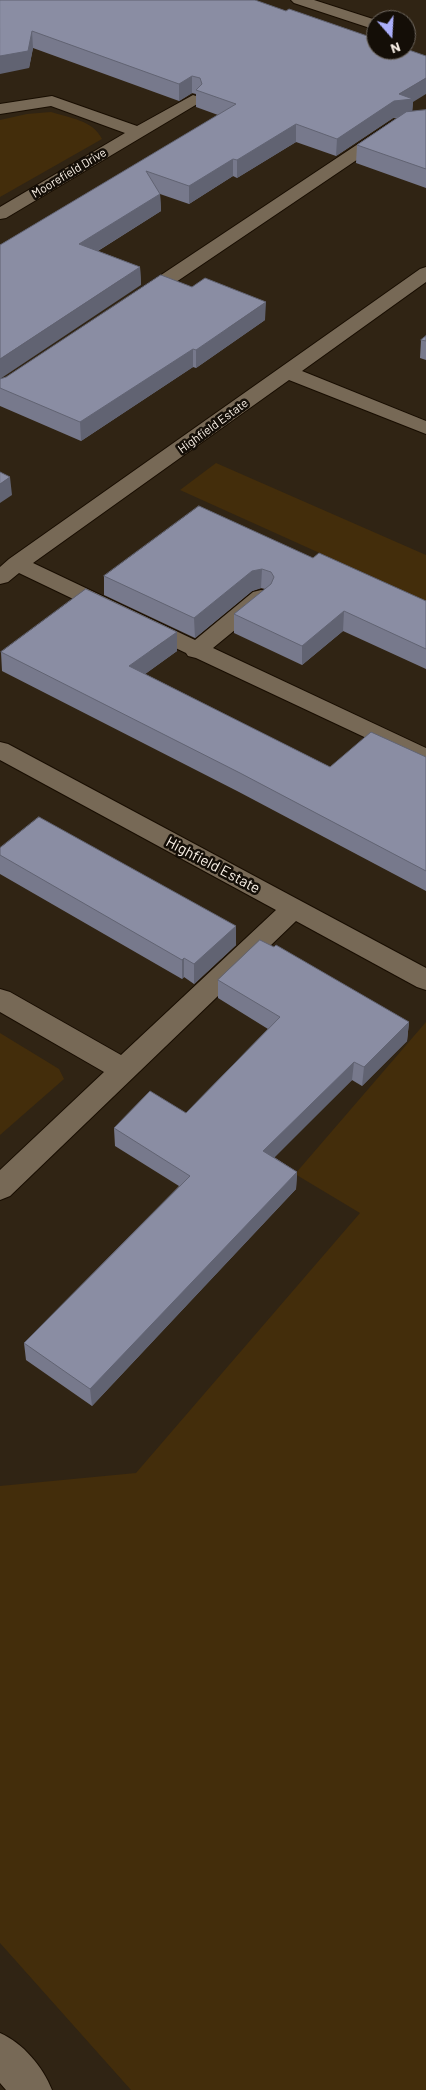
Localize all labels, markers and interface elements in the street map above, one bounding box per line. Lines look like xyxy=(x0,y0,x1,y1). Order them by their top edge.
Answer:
north arrow xyxy=(366,10,416,60)
text: N xyxy=(389,39,403,58)
street label: Moorefield Drive xyxy=(29,145,109,201)
street label: Highfield Estate xyxy=(175,396,251,456)
street label: Highfield Estate xyxy=(163,833,263,897)

